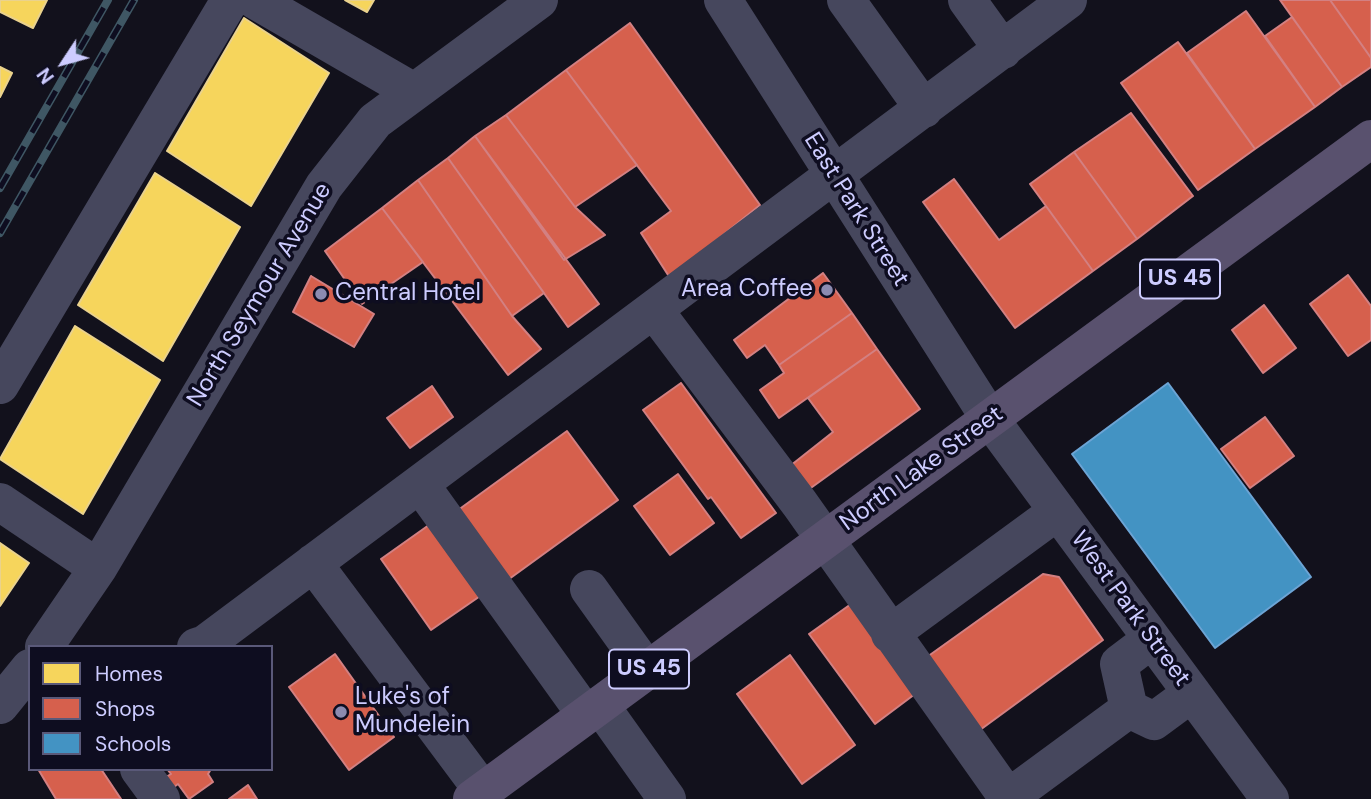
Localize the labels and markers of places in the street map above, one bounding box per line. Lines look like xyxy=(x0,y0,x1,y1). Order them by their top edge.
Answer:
place label: Area Coffee xyxy=(681,276,813,304)
place label: Central Hotel xyxy=(335,280,481,308)
marker: Area Coffee xyxy=(819,282,835,298)
marker: Central Hotel xyxy=(313,286,329,302)
place label: Luke's of Mundelein xyxy=(355,684,470,740)
marker: Luke's of Mundelein xyxy=(333,704,349,720)

